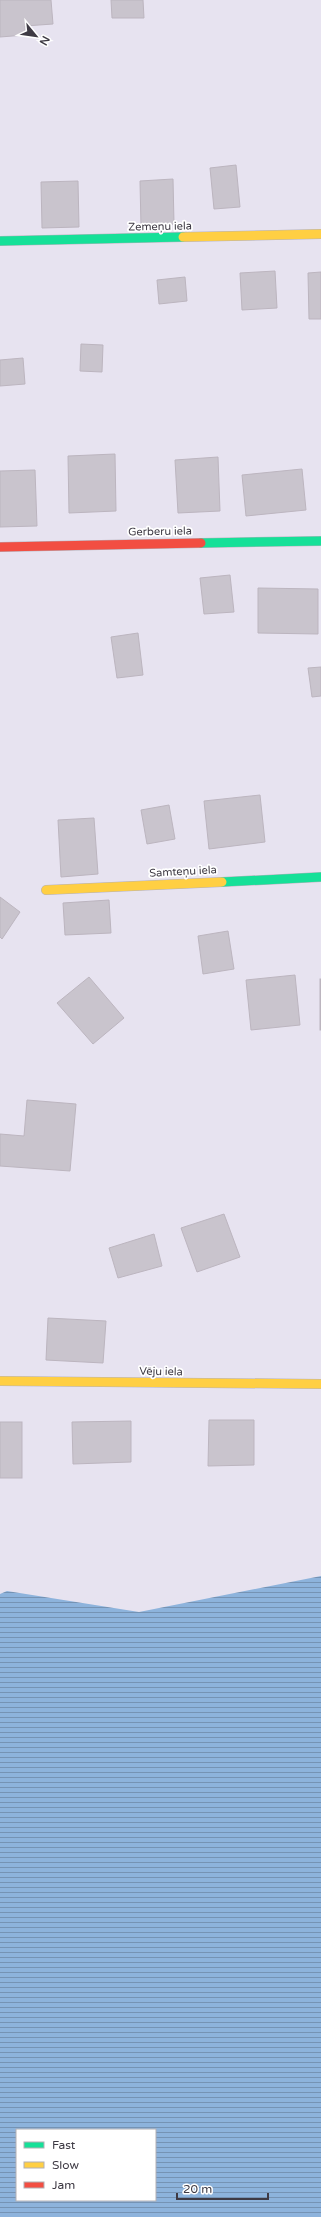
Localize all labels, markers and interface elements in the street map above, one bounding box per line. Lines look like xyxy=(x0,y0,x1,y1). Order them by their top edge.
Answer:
north arrow xyxy=(16,16,56,56)
text: N xyxy=(36,34,52,48)
street label: Zemeņu iela xyxy=(128,219,192,234)
street label: Gerberu iela xyxy=(128,524,192,539)
street label: Samteņu iela xyxy=(149,863,217,880)
street label: Vēju iela xyxy=(139,1365,183,1378)
legend xyxy=(16,2129,156,2201)
text: Fast xyxy=(52,2138,76,2152)
text: Slow xyxy=(52,2158,79,2172)
scale bar xyxy=(177,2175,268,2201)
text: Jam xyxy=(52,2178,75,2192)
text: 20 m xyxy=(183,2182,212,2196)

